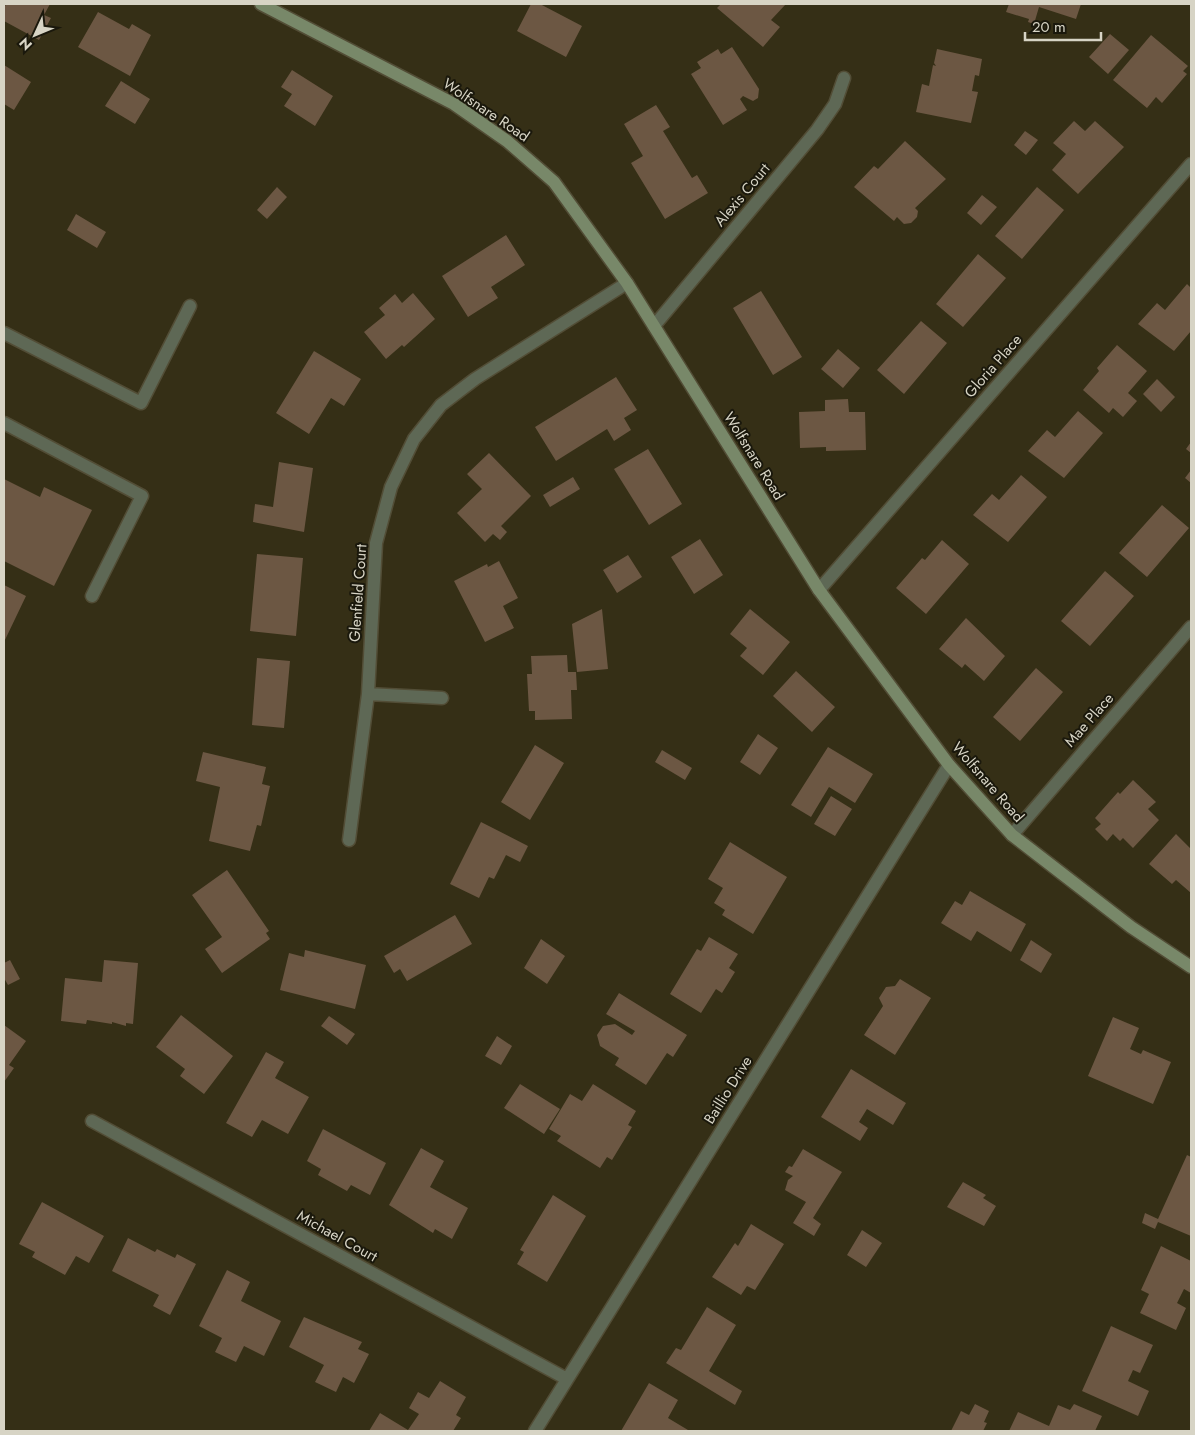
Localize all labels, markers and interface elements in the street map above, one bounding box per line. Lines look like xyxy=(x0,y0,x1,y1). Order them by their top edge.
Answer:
north arrow xyxy=(10,10,60,60)
scale bar xyxy=(1025,10,1101,42)
text: 20 m xyxy=(1032,16,1066,38)
text: N xyxy=(15,33,37,55)
street label: Wolfsnare Road xyxy=(438,73,534,147)
street label: Alexis Court xyxy=(709,158,775,231)
street label: Gloria Place xyxy=(959,329,1027,403)
street label: Wolfsnare Road xyxy=(718,408,790,504)
street label: Glenfield Court xyxy=(344,543,372,643)
street label: Mae Place xyxy=(1059,688,1119,752)
street label: Wolfsnare Road xyxy=(947,737,1029,827)
street label: Baillio Drive xyxy=(698,1052,758,1128)
street label: Michael Court xyxy=(293,1205,382,1267)

